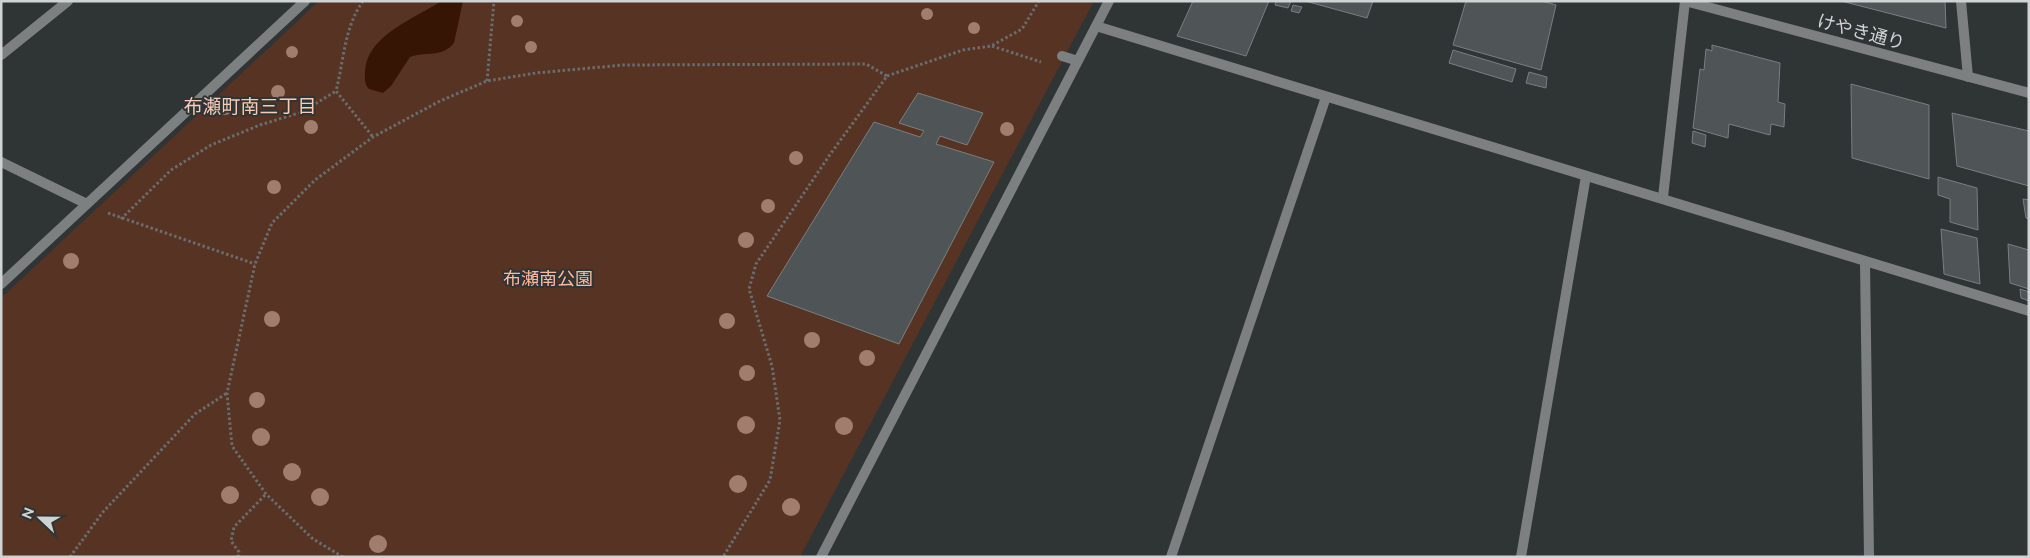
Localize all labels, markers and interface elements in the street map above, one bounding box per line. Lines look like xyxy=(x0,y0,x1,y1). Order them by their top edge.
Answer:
street label: けやき通り xyxy=(1815,10,1907,53)
district label: 布瀬町南三丁目 xyxy=(183,95,317,117)
park label: 布瀬南公園 xyxy=(503,268,593,289)
north arrow xyxy=(15,493,65,543)
text: N xyxy=(19,505,37,521)

